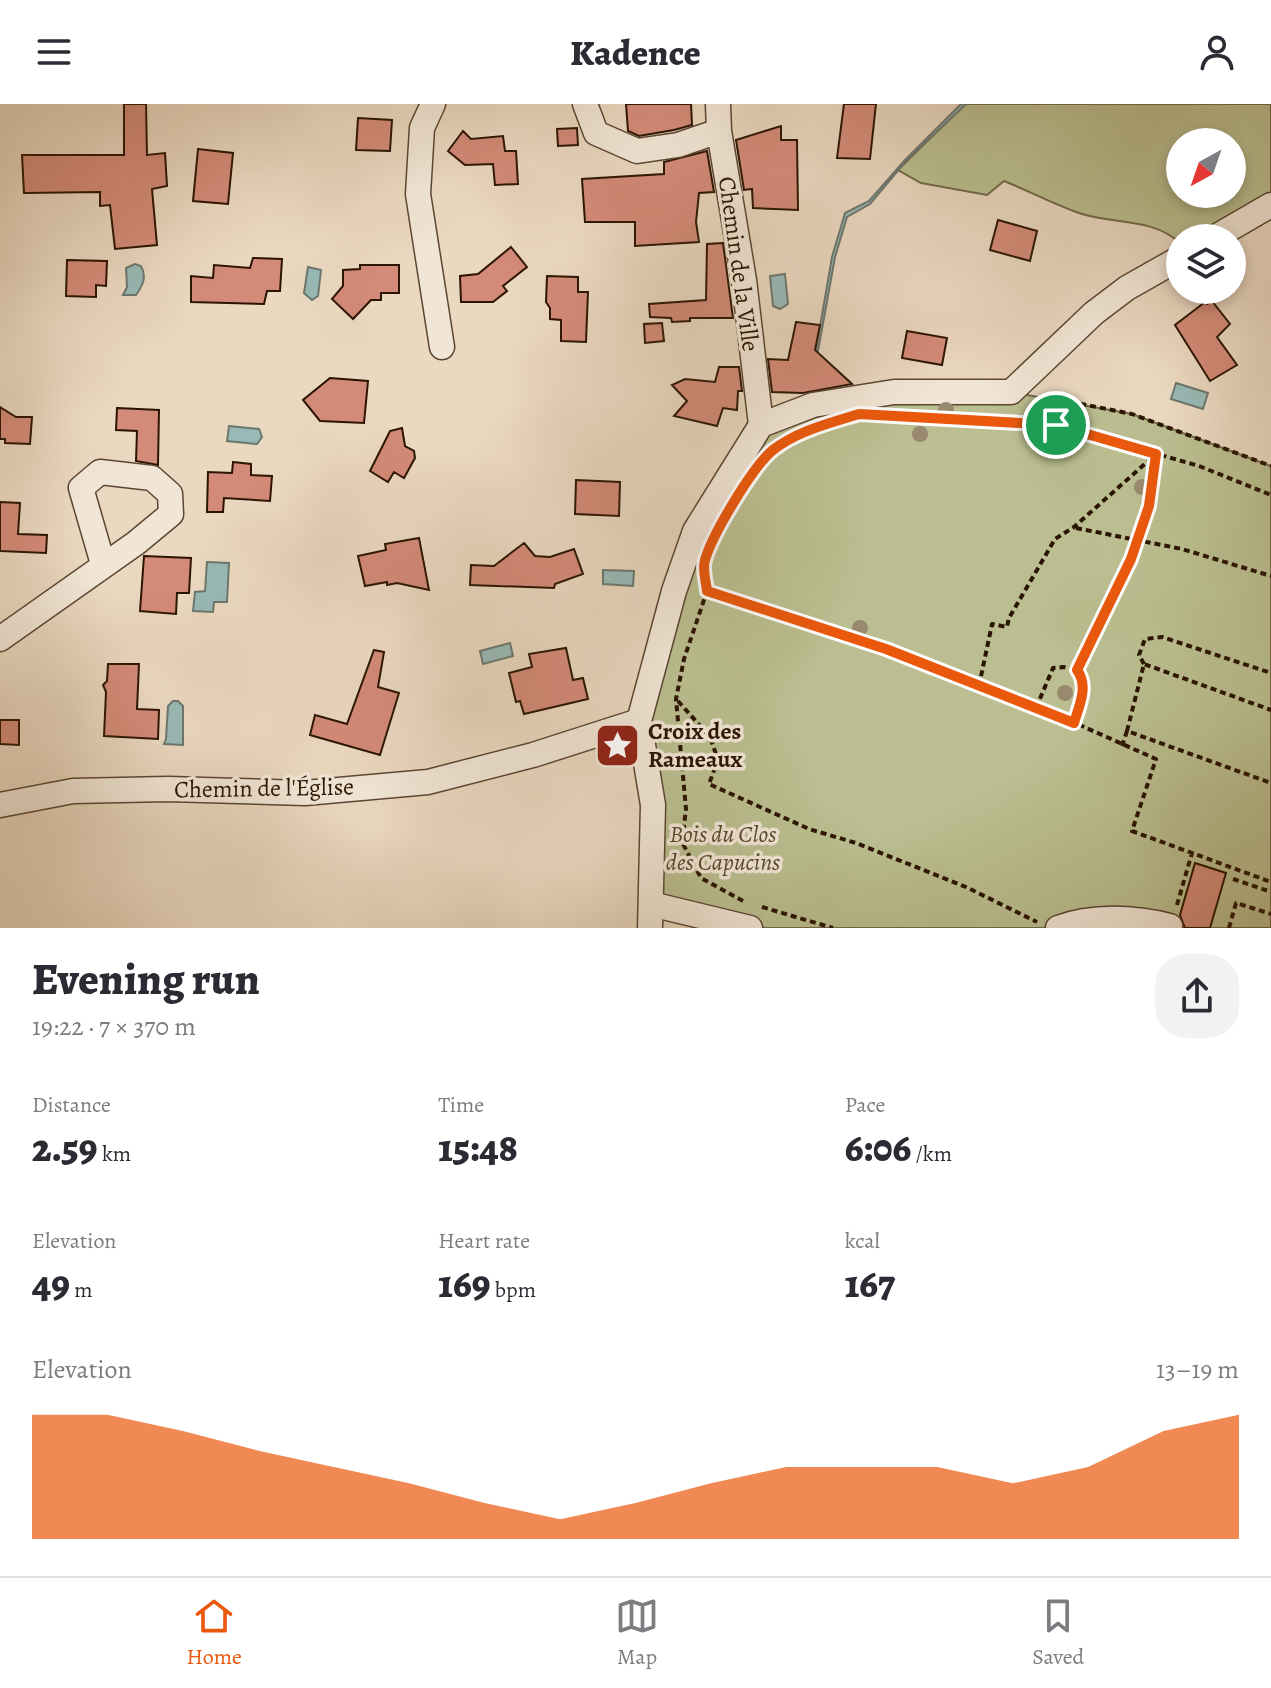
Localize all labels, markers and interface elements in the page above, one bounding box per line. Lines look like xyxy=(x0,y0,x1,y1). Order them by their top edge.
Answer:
text: Kadence xyxy=(570,28,701,77)
icon: menu xyxy=(32,30,76,74)
icon: person xyxy=(1195,30,1239,74)
north arrow xyxy=(1166,128,1246,208)
map controls xyxy=(1166,128,1246,304)
street label: Chemin de la Ville xyxy=(711,174,767,354)
button: layers xyxy=(1166,224,1246,304)
pin xyxy=(1022,391,1090,459)
icon: arrive xyxy=(1034,403,1078,447)
place label: Croix des Rameaux xyxy=(648,715,743,775)
place icon: Croix des Rameaux xyxy=(593,721,641,769)
street label: Chemin de l'Église xyxy=(174,770,354,806)
park label: Bois du Clos des Capucins xyxy=(666,818,780,878)
text: Evening run xyxy=(32,949,260,1009)
button: share xyxy=(1155,954,1239,1038)
text: 19:22 · 7 × 370 m xyxy=(32,1009,196,1044)
text: Distance xyxy=(32,1090,111,1120)
text: Time xyxy=(438,1090,484,1120)
text: Pace xyxy=(845,1090,885,1120)
text: 2.59 xyxy=(32,1120,98,1175)
text: 15:48 xyxy=(438,1120,518,1175)
text: 6:06 xyxy=(845,1120,911,1175)
text: km xyxy=(98,1139,131,1169)
text: /km xyxy=(911,1139,952,1169)
text: Elevation xyxy=(32,1226,116,1256)
text: Heart rate xyxy=(438,1226,530,1256)
text: kcal xyxy=(845,1226,880,1256)
text: 49 xyxy=(32,1256,70,1311)
text: 169 xyxy=(438,1256,491,1311)
text: 167 xyxy=(845,1256,895,1311)
text: m xyxy=(70,1275,93,1305)
text: bpm xyxy=(491,1275,536,1305)
text: Elevation xyxy=(32,1352,132,1387)
text: 13–19 m xyxy=(1156,1352,1239,1387)
tab: Home xyxy=(187,1594,242,1672)
tab: Map xyxy=(615,1594,659,1672)
tab: Saved xyxy=(1032,1594,1084,1672)

